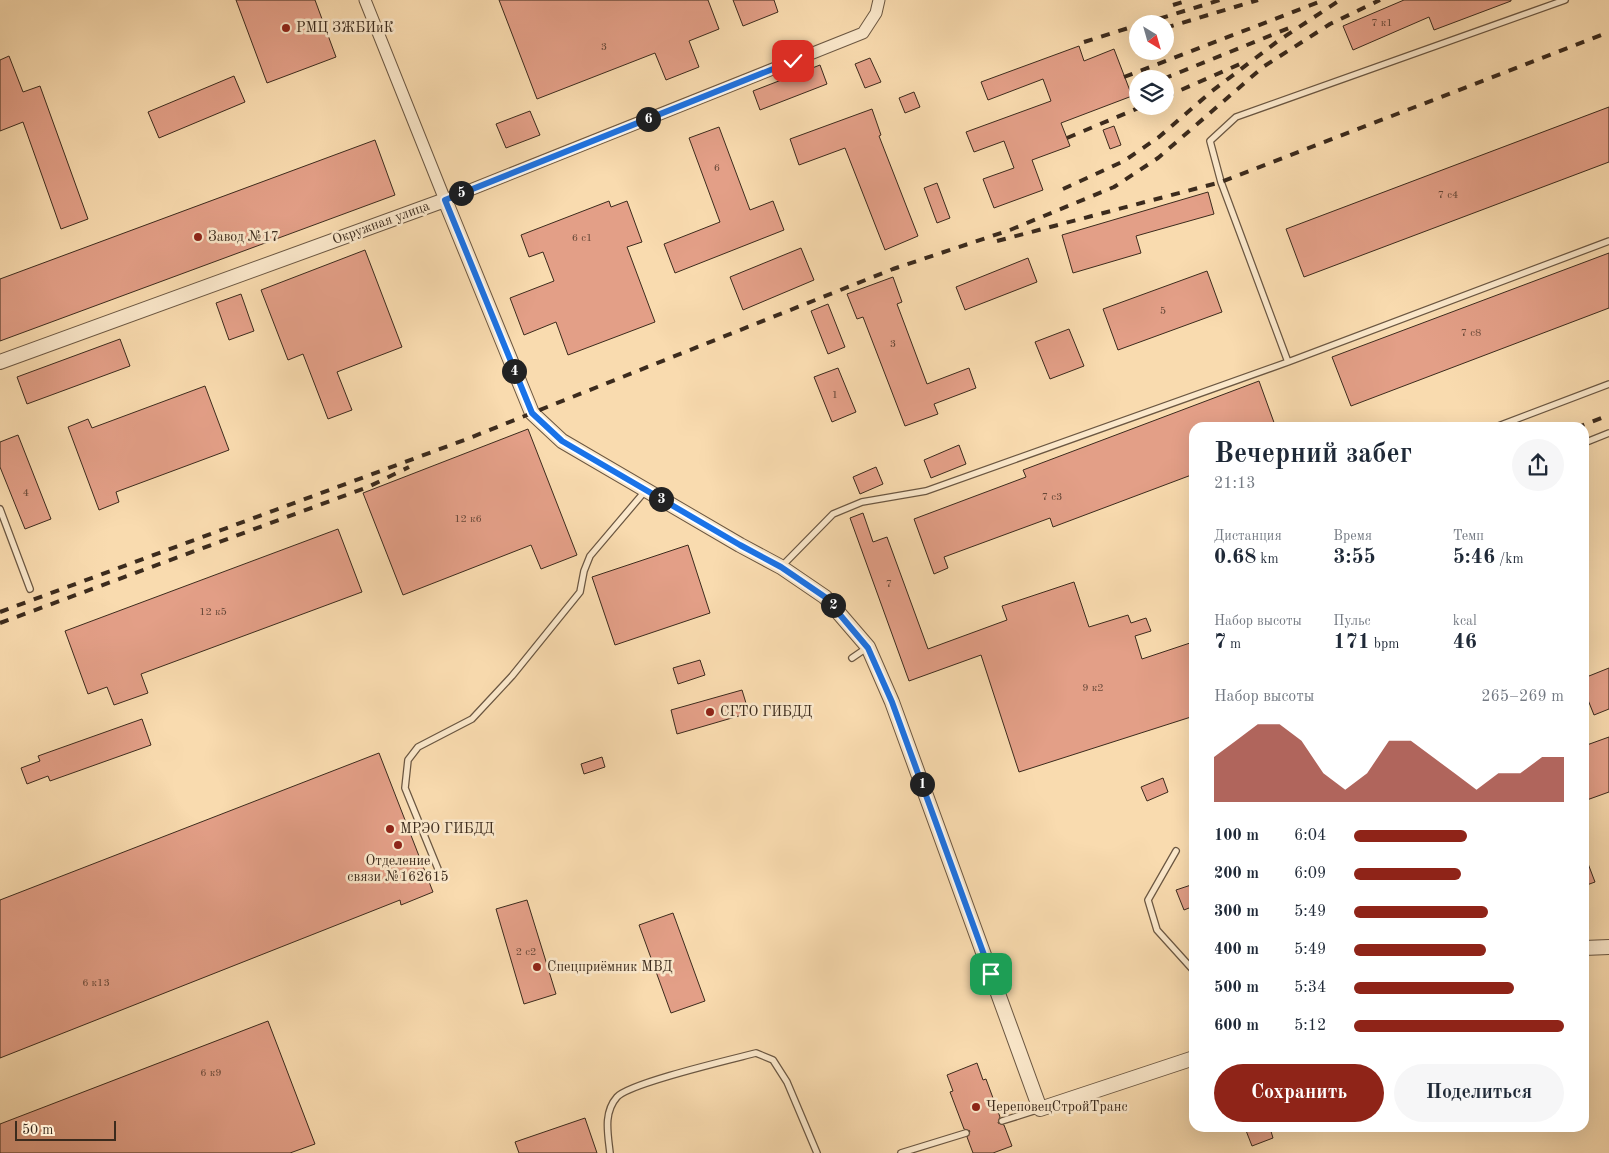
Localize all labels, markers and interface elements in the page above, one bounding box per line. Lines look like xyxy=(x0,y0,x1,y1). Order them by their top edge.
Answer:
north arrow xyxy=(1129,15,1174,60)
map controls xyxy=(1129,15,1174,115)
house number: 7 к1 xyxy=(1371,18,1393,29)
place label: РМЦ ЗЖБИиК xyxy=(296,21,394,35)
marker: РМЦ ЗЖБИиК xyxy=(280,22,292,34)
pin xyxy=(772,40,814,82)
house number: 3 xyxy=(601,42,607,53)
icon: check xyxy=(779,47,807,75)
button: layers xyxy=(1129,70,1174,115)
pin: 6 xyxy=(636,106,660,132)
text: 6 xyxy=(644,112,653,126)
house number: 6 xyxy=(714,163,720,174)
pin: 5 xyxy=(448,180,474,206)
text: 5 xyxy=(457,186,466,200)
house number: 7 с4 xyxy=(1438,190,1458,201)
street label: Окружная улица xyxy=(331,199,432,247)
place label: Завод №17 xyxy=(208,230,279,244)
marker: Завод №17 xyxy=(192,231,204,243)
house number: 6 с1 xyxy=(572,233,592,244)
house number: 5 xyxy=(1160,306,1166,317)
house number: 7 с8 xyxy=(1461,328,1481,339)
house number: 3 xyxy=(890,339,896,350)
pin: 4 xyxy=(502,358,526,384)
text: 4 xyxy=(510,364,519,378)
house number: 1 xyxy=(832,390,838,401)
button: share xyxy=(1512,439,1564,491)
text: Вечерний забег xyxy=(1214,441,1412,469)
text: 21:13 xyxy=(1214,476,1256,492)
pin: 3 xyxy=(648,486,674,512)
house number: 4 xyxy=(23,488,29,499)
text: 3 xyxy=(657,492,666,506)
house number: 7 с3 xyxy=(1042,492,1062,503)
house number: 12 к6 xyxy=(454,514,482,525)
text: Дистанция xyxy=(1214,529,1282,543)
text: Время xyxy=(1333,529,1372,543)
text: Темп xyxy=(1453,529,1484,543)
text: 0.68 xyxy=(1214,547,1256,568)
text: 3:55 xyxy=(1333,547,1376,568)
text: 5:46 xyxy=(1453,547,1495,568)
text: km xyxy=(1256,552,1279,566)
text: /km xyxy=(1495,552,1524,566)
house number: 7 xyxy=(886,579,892,590)
pin: 2 xyxy=(820,592,846,618)
text: 2 xyxy=(829,598,838,612)
house number: 12 к5 xyxy=(199,607,227,618)
text: Набор высоты xyxy=(1214,614,1302,628)
text: Пульс xyxy=(1333,614,1371,628)
text: kcal xyxy=(1453,614,1477,628)
text: 7 xyxy=(1214,632,1226,653)
text: 171 xyxy=(1333,632,1370,653)
text: 46 xyxy=(1453,632,1477,653)
text: m xyxy=(1226,637,1241,651)
text: bpm xyxy=(1370,637,1399,651)
house number: 9 к2 xyxy=(1082,683,1104,694)
text: Набор высоты xyxy=(1214,689,1314,705)
text: 265–269 m xyxy=(1481,689,1564,705)
place label: СГТО ГИБДД xyxy=(720,705,812,719)
marker: СГТО ГИБДД xyxy=(704,706,716,718)
pin: 1 xyxy=(910,772,934,796)
text: 1 xyxy=(918,777,927,791)
place label: МРЭО ГИБДД xyxy=(400,822,494,836)
marker: МРЭО ГИБДД xyxy=(384,823,396,835)
text: 100 m xyxy=(1214,828,1259,844)
text: 6:04 xyxy=(1294,828,1326,844)
marker: Отделение связи №162615 xyxy=(392,839,404,851)
place label: Отделение связи №162615 xyxy=(347,854,449,884)
text: 200 m xyxy=(1214,866,1259,882)
text: 6:09 xyxy=(1294,866,1326,882)
text: 300 m xyxy=(1214,904,1259,920)
text: 5:49 xyxy=(1294,904,1326,920)
text: 400 m xyxy=(1214,942,1259,958)
text: 5:49 xyxy=(1294,942,1326,958)
house number: 2 с2 xyxy=(516,947,536,958)
pin xyxy=(970,953,1012,995)
place label: Спецприёмник МВД xyxy=(547,960,673,974)
icon: arrive xyxy=(977,960,1005,988)
marker: Спецприёмник МВД xyxy=(531,961,543,973)
house number: 6 к13 xyxy=(82,978,110,989)
text: 500 m xyxy=(1214,980,1259,996)
text: 5:34 xyxy=(1294,980,1326,996)
text: 600 m xyxy=(1214,1018,1259,1034)
text: 5:12 xyxy=(1294,1018,1326,1034)
button: Сохранить xyxy=(1214,1064,1384,1122)
button: Поделиться xyxy=(1394,1064,1564,1122)
house number: 6 к9 xyxy=(200,1068,222,1079)
place label: ЧереповецСтройТранс xyxy=(986,1100,1127,1114)
marker: ЧереповецСтройТранс xyxy=(970,1101,982,1113)
scale bar xyxy=(15,1118,116,1141)
text: 50 m xyxy=(22,1123,53,1137)

